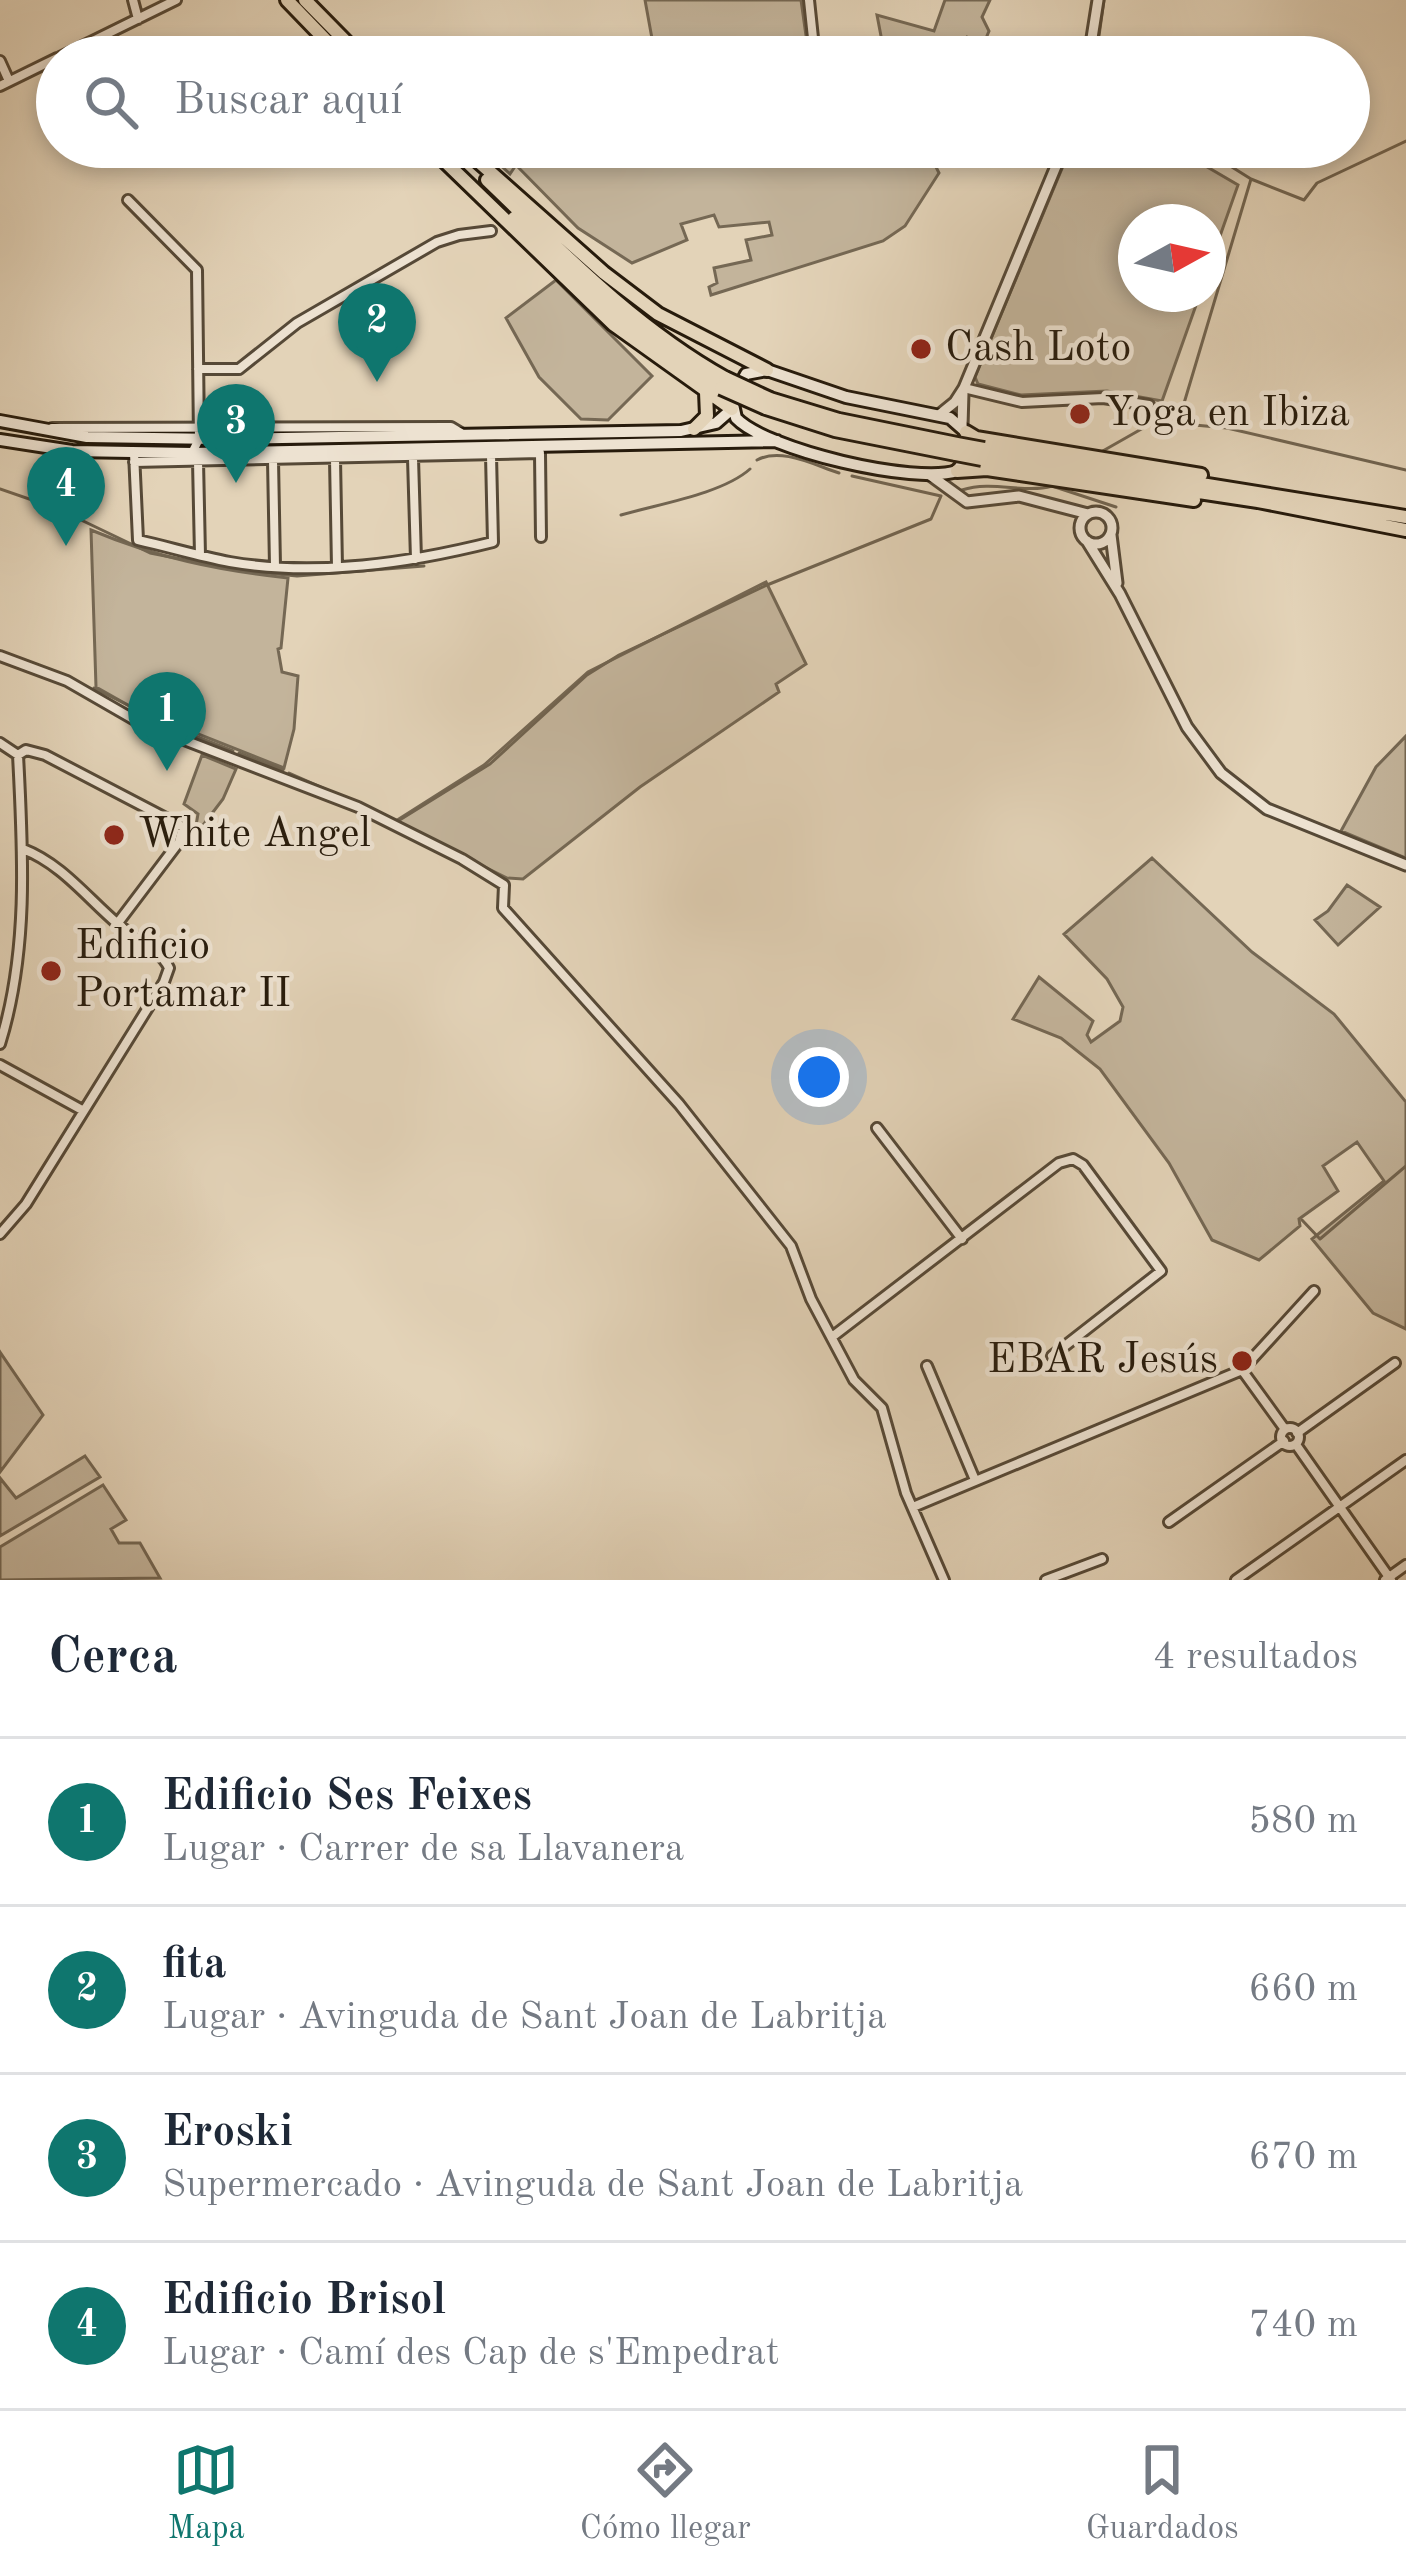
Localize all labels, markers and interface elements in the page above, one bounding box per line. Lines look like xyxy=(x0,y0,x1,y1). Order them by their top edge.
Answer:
search box xyxy=(36,36,1370,168)
icon: search xyxy=(78,69,144,135)
text: Buscar aquí xyxy=(174,79,403,124)
north arrow xyxy=(1118,204,1226,312)
pin: 2 xyxy=(338,283,416,382)
place label: Cash Loto xyxy=(945,328,1131,370)
marker: Cash Loto xyxy=(908,336,934,362)
pin: 3 xyxy=(197,384,275,483)
place label: Yoga en Ibiza xyxy=(1104,393,1350,435)
marker: Yoga en Ibiza xyxy=(1067,401,1093,427)
pin: 4 xyxy=(27,447,105,546)
pin: 1 xyxy=(128,672,206,771)
place label: White Angel xyxy=(138,814,371,856)
marker: White Angel xyxy=(101,822,127,848)
place label: Edificio Portamar II xyxy=(75,926,291,1016)
marker: Edificio Portamar II xyxy=(38,958,64,984)
your location xyxy=(789,1047,849,1107)
place label: EBAR Jesús xyxy=(987,1340,1218,1382)
marker: EBAR Jesús xyxy=(1229,1348,1255,1374)
text: Cerca xyxy=(48,1633,178,1684)
text: 4 resultados xyxy=(1153,1638,1358,1677)
text: Edificio Ses Feixes xyxy=(162,1775,532,1820)
text: 1 xyxy=(76,1802,98,1841)
text: 580 m xyxy=(1248,1802,1358,1841)
text: Lugar · Carrer de sa Llavanera xyxy=(162,1830,684,1869)
text: fita xyxy=(162,1943,227,1988)
text: 2 xyxy=(76,1970,98,2009)
text: 660 m xyxy=(1248,1970,1358,2009)
text: Lugar · Avinguda de Sant Joan de Labritja xyxy=(162,1998,886,2037)
text: Eroski xyxy=(162,2111,293,2156)
text: 3 xyxy=(76,2138,98,2177)
text: 670 m xyxy=(1248,2138,1358,2177)
text: Supermercado · Avinguda de Sant Joan de Labritja xyxy=(162,2166,1023,2205)
text: Edificio Brisol xyxy=(162,2279,446,2324)
text: 4 xyxy=(76,2306,98,2345)
text: 740 m xyxy=(1248,2306,1358,2345)
text: Lugar · Camí des Cap de s'Empedrat xyxy=(162,2334,779,2373)
tab: Mapa xyxy=(168,2437,245,2550)
tab: Cómo llegar xyxy=(580,2437,751,2550)
tab: Guardados xyxy=(1086,2437,1238,2550)

